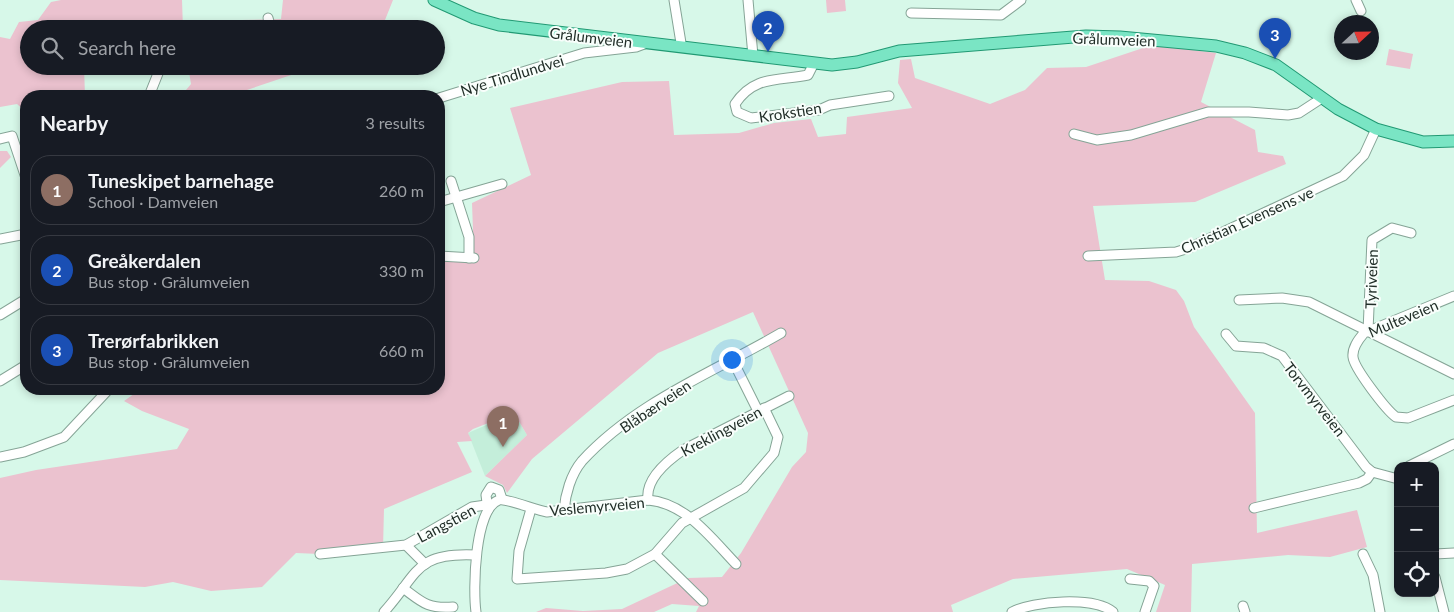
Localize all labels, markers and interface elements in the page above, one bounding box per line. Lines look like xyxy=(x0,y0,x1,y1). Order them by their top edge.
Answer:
pin: 2 xyxy=(752,11,784,52)
north arrow xyxy=(1334,15,1379,60)
pin: 3 xyxy=(1259,18,1291,59)
search box xyxy=(20,20,445,75)
street label: Grålumveien xyxy=(549,23,633,51)
street label: Grålumveien xyxy=(1072,29,1156,49)
icon: search xyxy=(38,34,66,62)
text: Search here xyxy=(78,36,176,59)
street label: Nye Tindlundvei xyxy=(458,51,566,99)
street label: Krokstien xyxy=(757,98,823,126)
text: Nearby xyxy=(40,110,108,135)
text: 3 results xyxy=(365,113,425,132)
text: Tuneskipet barnehage xyxy=(88,169,274,192)
text: 1 xyxy=(52,181,62,200)
text: 260 m xyxy=(379,181,424,200)
street label: Christian Evensens ve xyxy=(1178,183,1316,257)
text: School · Damveien xyxy=(88,192,218,211)
text: Greåkerdalen xyxy=(88,249,201,272)
street label: Tyriveien xyxy=(1361,249,1381,309)
text: 2 xyxy=(52,261,62,280)
text: 330 m xyxy=(379,261,424,280)
text: Bus stop · Grålumveien xyxy=(88,272,250,291)
street label: Multeveien xyxy=(1365,295,1441,341)
text: Trerørfabrikken xyxy=(88,329,219,352)
text: 3 xyxy=(52,341,62,360)
text: 660 m xyxy=(379,341,424,360)
your location xyxy=(719,347,745,373)
text: Bus stop · Grålumveien xyxy=(88,352,250,371)
street label: Torvmyrveien xyxy=(1280,358,1350,440)
street label: Blåbærveien xyxy=(616,376,694,436)
street label: Kreklingveien xyxy=(677,402,765,460)
pin: 1 xyxy=(487,406,519,447)
map controls xyxy=(1394,462,1439,597)
button: + xyxy=(1394,462,1439,507)
street label: Veslemyrveien xyxy=(549,493,645,519)
street label: Langstien xyxy=(414,500,478,546)
button: − xyxy=(1394,507,1439,552)
button: locate xyxy=(1394,552,1439,597)

